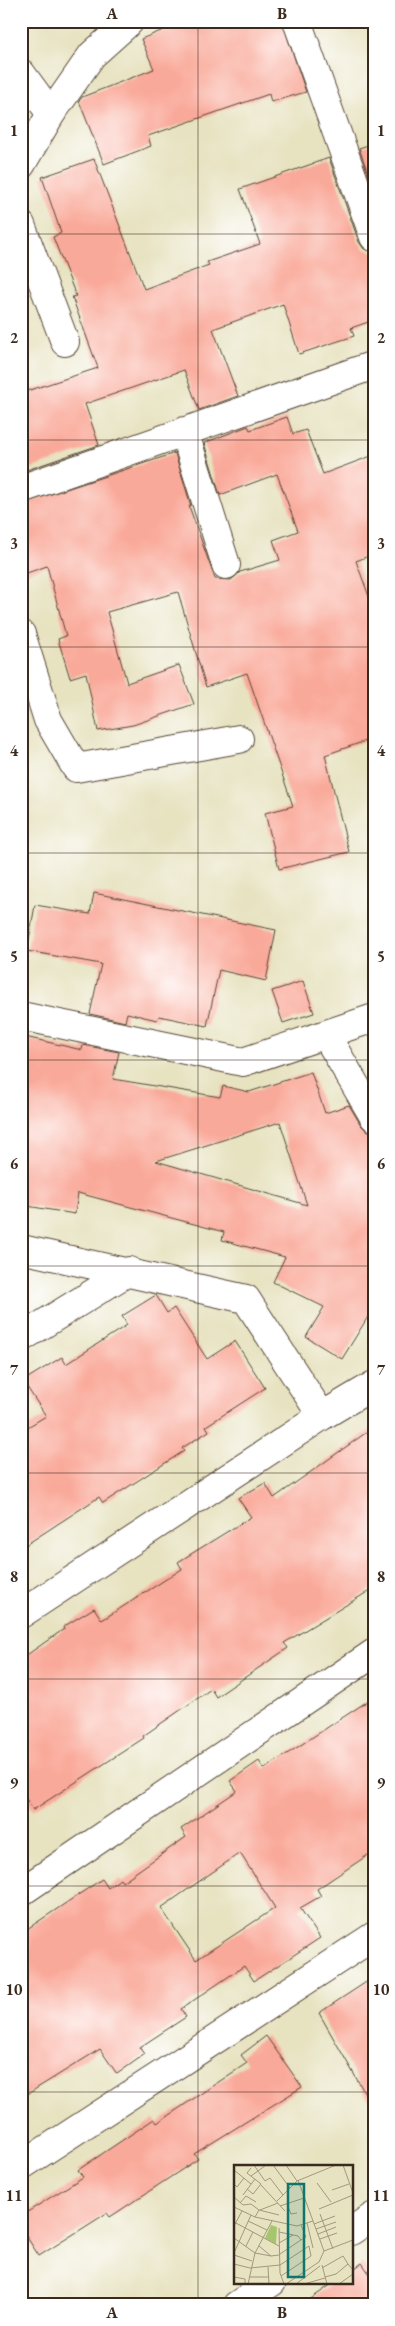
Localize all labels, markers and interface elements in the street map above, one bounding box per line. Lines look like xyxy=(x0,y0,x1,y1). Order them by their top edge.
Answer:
text: A xyxy=(105,3,118,24)
text: B xyxy=(277,3,287,24)
text: 1 xyxy=(10,120,18,141)
text: 1 xyxy=(377,120,385,141)
text: 2 xyxy=(10,327,19,348)
text: 2 xyxy=(377,327,386,348)
text: 3 xyxy=(10,533,18,554)
text: 3 xyxy=(377,533,385,554)
text: 4 xyxy=(10,740,19,761)
text: 4 xyxy=(377,740,386,761)
text: 5 xyxy=(10,946,18,967)
text: 5 xyxy=(377,946,385,967)
text: 6 xyxy=(10,1153,19,1174)
text: 6 xyxy=(377,1153,386,1174)
text: 7 xyxy=(10,1359,19,1380)
text: 7 xyxy=(377,1359,386,1380)
text: 8 xyxy=(10,1566,18,1587)
text: 8 xyxy=(377,1566,385,1587)
text: 9 xyxy=(10,1772,19,1793)
text: 9 xyxy=(377,1772,386,1793)
text: 10 xyxy=(6,1979,23,2000)
text: 10 xyxy=(373,1979,390,2000)
inset map xyxy=(234,2165,352,2284)
text: 11 xyxy=(6,2185,22,2206)
text: 11 xyxy=(373,2185,389,2206)
text: A xyxy=(105,2302,118,2323)
text: B xyxy=(277,2302,287,2323)

